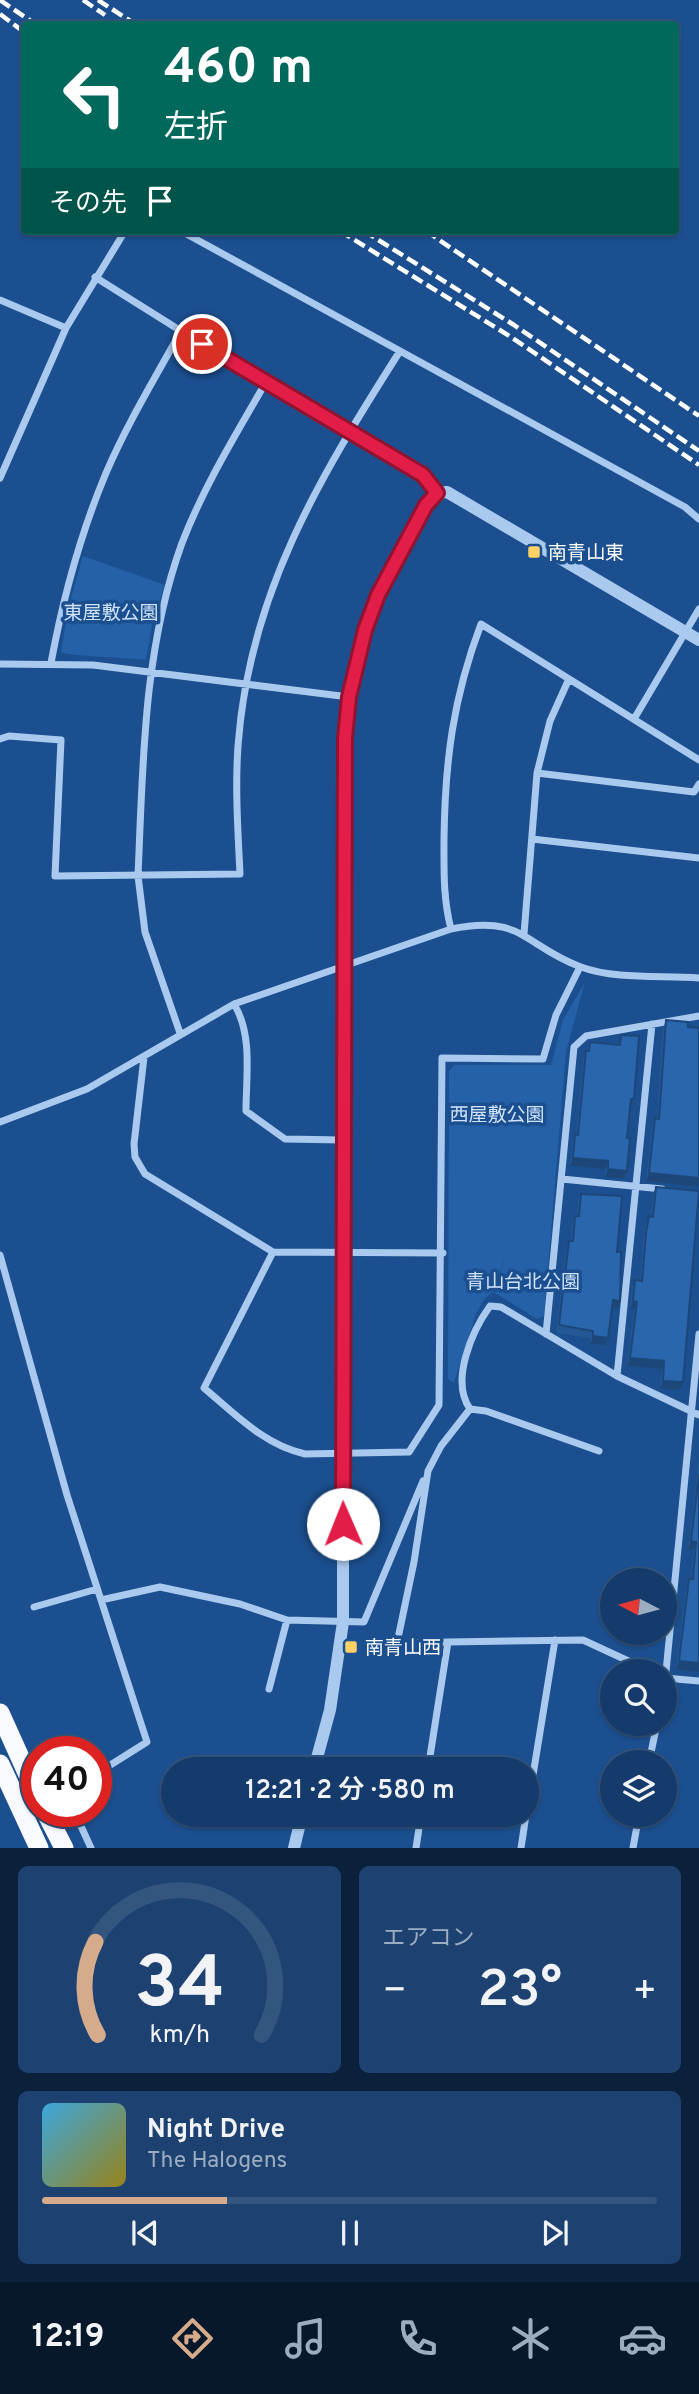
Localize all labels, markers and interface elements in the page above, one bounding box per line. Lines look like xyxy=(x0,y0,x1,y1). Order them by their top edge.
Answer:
text: 460 m xyxy=(164,39,313,101)
icon: left xyxy=(49,49,140,140)
text: 左折 xyxy=(164,109,228,149)
icon: arrive xyxy=(141,182,179,220)
text: その先 xyxy=(49,188,127,221)
pin xyxy=(172,314,232,374)
icon: arrive xyxy=(183,325,221,363)
place label: 南青山東 xyxy=(548,542,624,566)
marker: 南青山東 xyxy=(526,544,542,560)
park label: 東屋敷公園 xyxy=(63,602,159,626)
park label: 西屋敷公園 xyxy=(449,1104,545,1128)
park label: 青山台北公園 xyxy=(466,1271,580,1295)
position arrow xyxy=(306,1487,380,1561)
north arrow xyxy=(600,1568,677,1645)
map controls xyxy=(600,1568,677,1827)
place label: 南青山西 xyxy=(365,1637,441,1661)
marker: 南青山西 xyxy=(343,1639,359,1655)
button: search xyxy=(600,1659,677,1736)
speed limit sign: 40 xyxy=(21,1736,112,1827)
button: layers xyxy=(600,1750,677,1827)
text: 12:21 · 2 分 · 580 m xyxy=(245,1775,455,1808)
text: エアコン xyxy=(383,1925,475,1954)
text: 34 xyxy=(134,1942,224,2034)
text: 23° xyxy=(477,1959,562,2025)
text: − xyxy=(383,1968,407,2017)
text: + xyxy=(632,1968,657,2017)
text: km/h xyxy=(149,2020,210,2052)
text: Night Drive xyxy=(147,2114,285,2147)
text: The Halogens xyxy=(147,2147,287,2176)
icon: previous xyxy=(126,2214,164,2252)
icon: pause xyxy=(331,2214,369,2252)
icon: next xyxy=(536,2214,574,2252)
icon: directions xyxy=(168,2314,217,2363)
icon: music xyxy=(281,2314,330,2363)
icon: phone xyxy=(393,2314,442,2363)
icon: climate xyxy=(506,2314,555,2363)
icon: car xyxy=(618,2314,667,2363)
text: 12:19 xyxy=(32,2318,104,2358)

